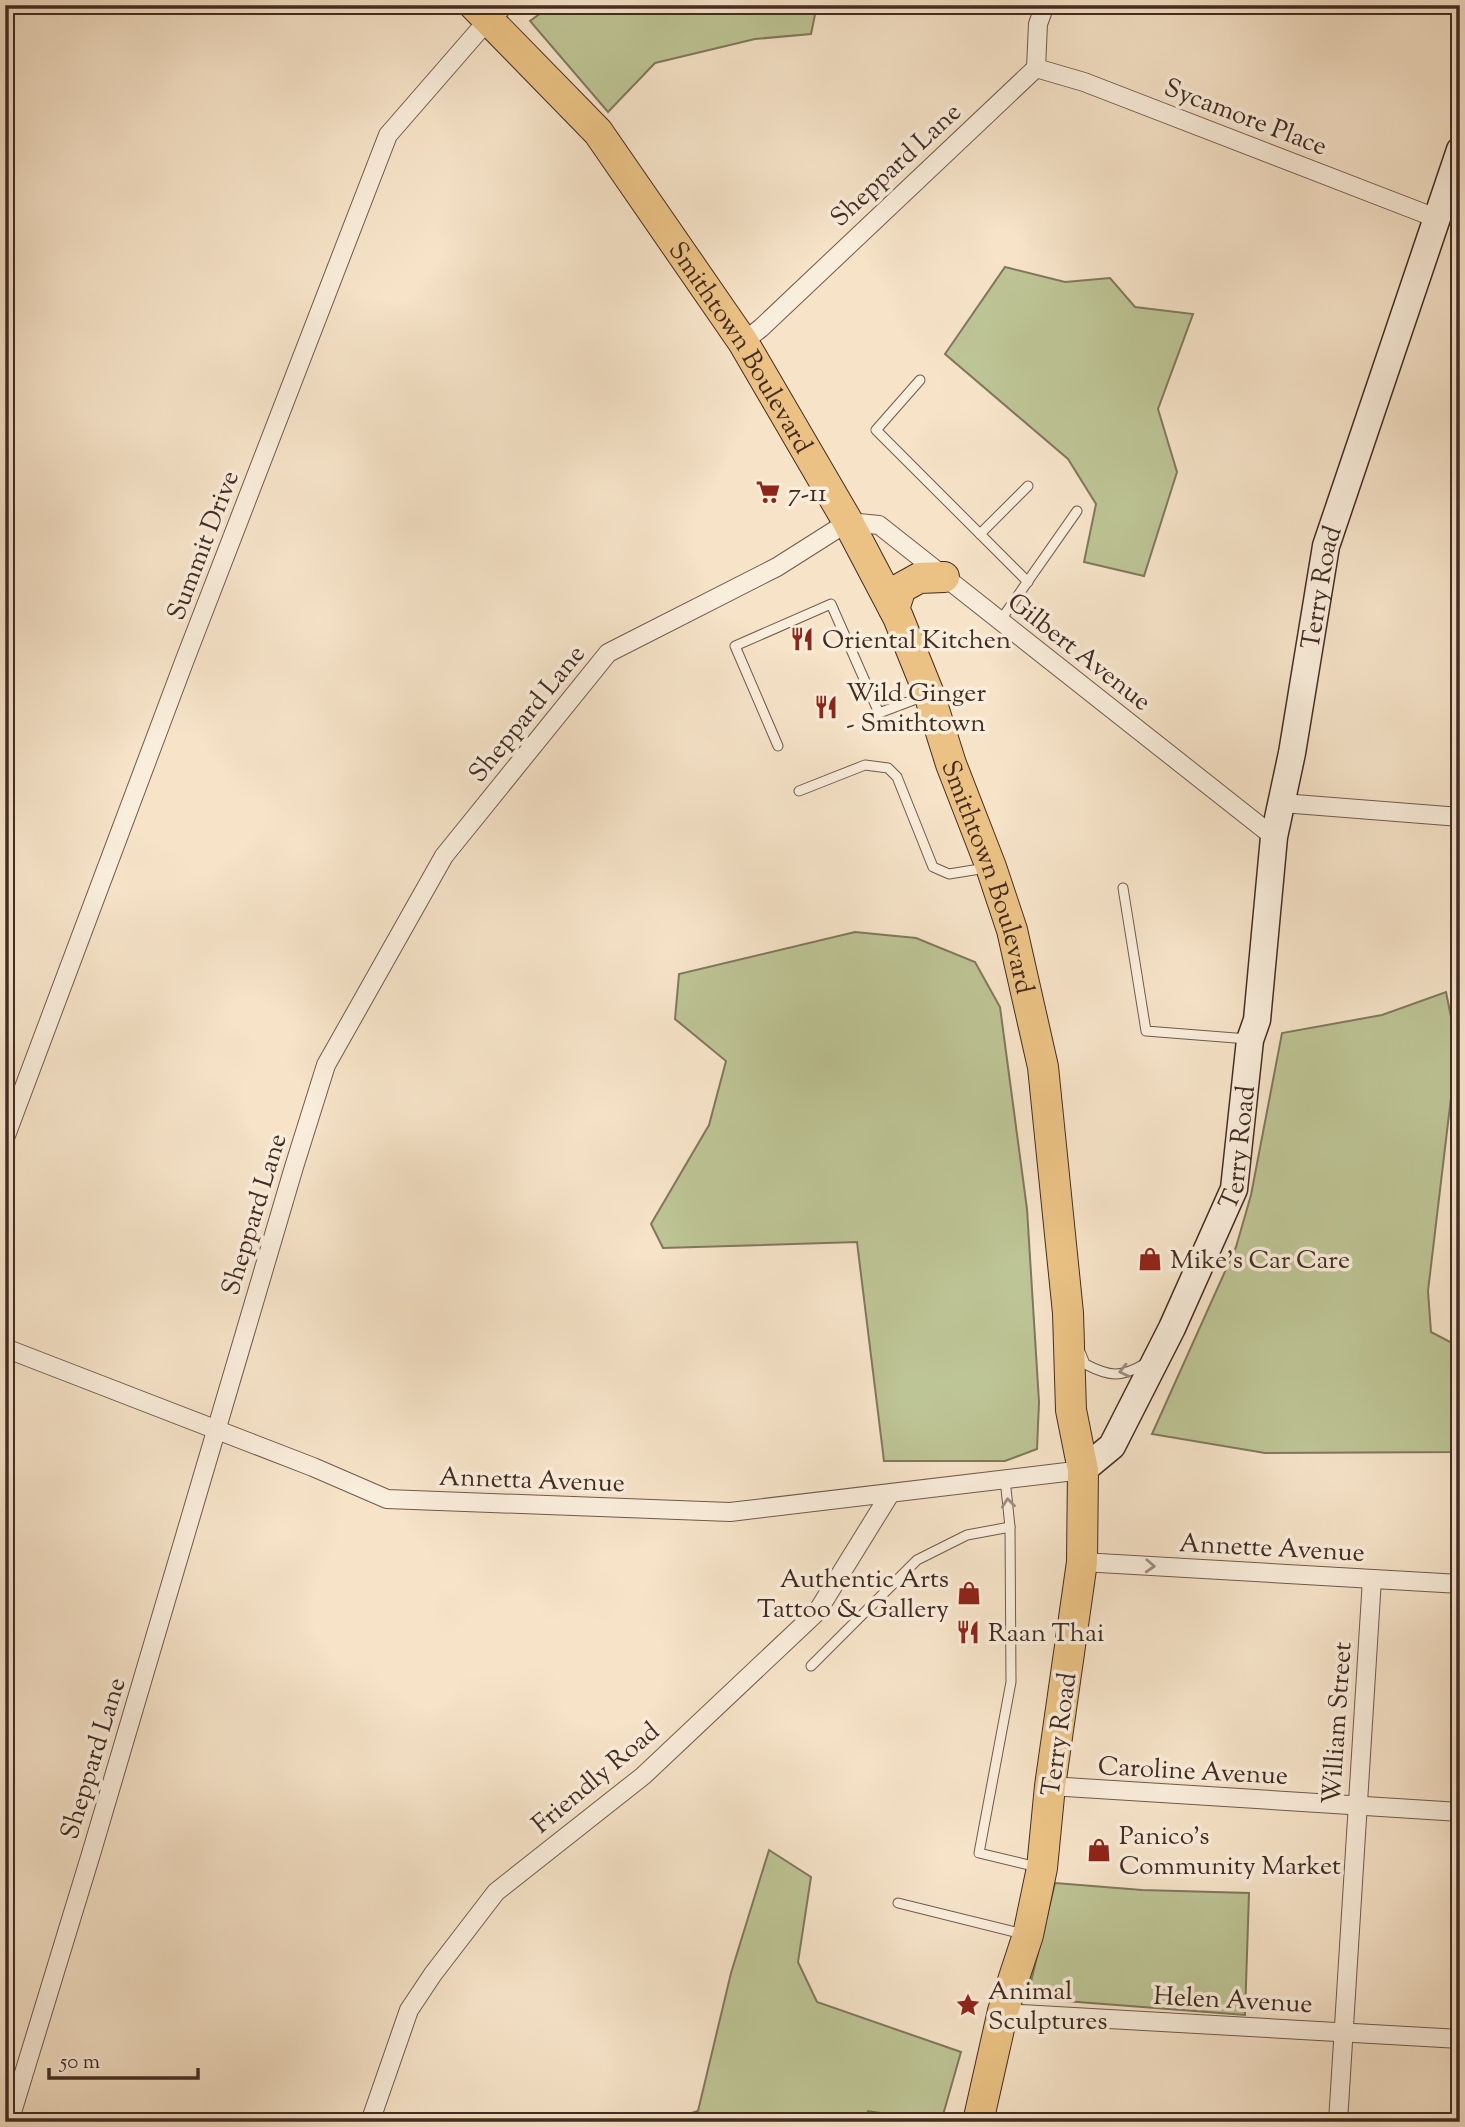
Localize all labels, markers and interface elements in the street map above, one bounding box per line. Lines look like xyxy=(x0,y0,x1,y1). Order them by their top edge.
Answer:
street label: Sycamore Place xyxy=(1158,70,1332,166)
street label: Sheppard Lane xyxy=(823,95,971,236)
street label: Smithtown Boulevard xyxy=(658,235,820,462)
street label: Summit Drive xyxy=(159,466,250,626)
place label: 7-11 xyxy=(788,476,827,513)
supermarket icon: 7-11 xyxy=(754,478,782,506)
street label: Terry Road xyxy=(1293,521,1353,652)
street label: Gilbert Avenue xyxy=(999,585,1158,721)
place label: Oriental Kitchen xyxy=(822,623,1011,660)
restaurant icon: Oriental Kitchen xyxy=(788,625,816,653)
street label: Sheppard Lane xyxy=(461,638,595,791)
place label: Wild Ginger - Smithtown xyxy=(846,676,986,743)
restaurant icon: Wild Ginger - Smithtown xyxy=(812,693,840,721)
street label: Smithtown Boulevard xyxy=(930,755,1042,998)
street label: Terry Road xyxy=(1211,1083,1266,1216)
street label: Sheppard Lane xyxy=(213,1129,298,1300)
place label: Mike's Car Care xyxy=(1170,1243,1350,1280)
shop icon: Mike's Car Care xyxy=(1136,1245,1164,1273)
one-way arrow xyxy=(1118,1363,1130,1378)
street label: Annetta Avenue xyxy=(438,1460,625,1503)
one-way arrow xyxy=(1000,1497,1015,1509)
street label: Annette Avenue xyxy=(1178,1526,1366,1573)
one-way arrow xyxy=(1144,1558,1155,1573)
place label: Authentic Arts Tattoo & Gallery xyxy=(757,1562,949,1629)
shop icon: Authentic Arts Tattoo & Gallery xyxy=(955,1579,983,1607)
place label: Raan Thai xyxy=(988,1616,1104,1653)
restaurant icon: Raan Thai xyxy=(954,1618,982,1646)
street label: William Street xyxy=(1314,1641,1363,1806)
street label: Terry Road xyxy=(1033,1670,1088,1799)
street label: Sheppard Lane xyxy=(52,1673,137,1844)
street label: Friendly Road xyxy=(525,1714,669,1844)
street label: Caroline Avenue xyxy=(1097,1749,1289,1796)
place label: Panico's Community Market xyxy=(1119,1819,1341,1886)
shop icon: Panico's Community Market xyxy=(1085,1836,1113,1864)
place label: Animal Sculptures xyxy=(988,1974,1107,2041)
street label: Helen Avenue xyxy=(1152,1979,1313,2024)
place icon: Animal Sculptures xyxy=(954,1991,982,2019)
scale bar xyxy=(49,2036,198,2080)
text: 50 m xyxy=(59,2048,100,2078)

